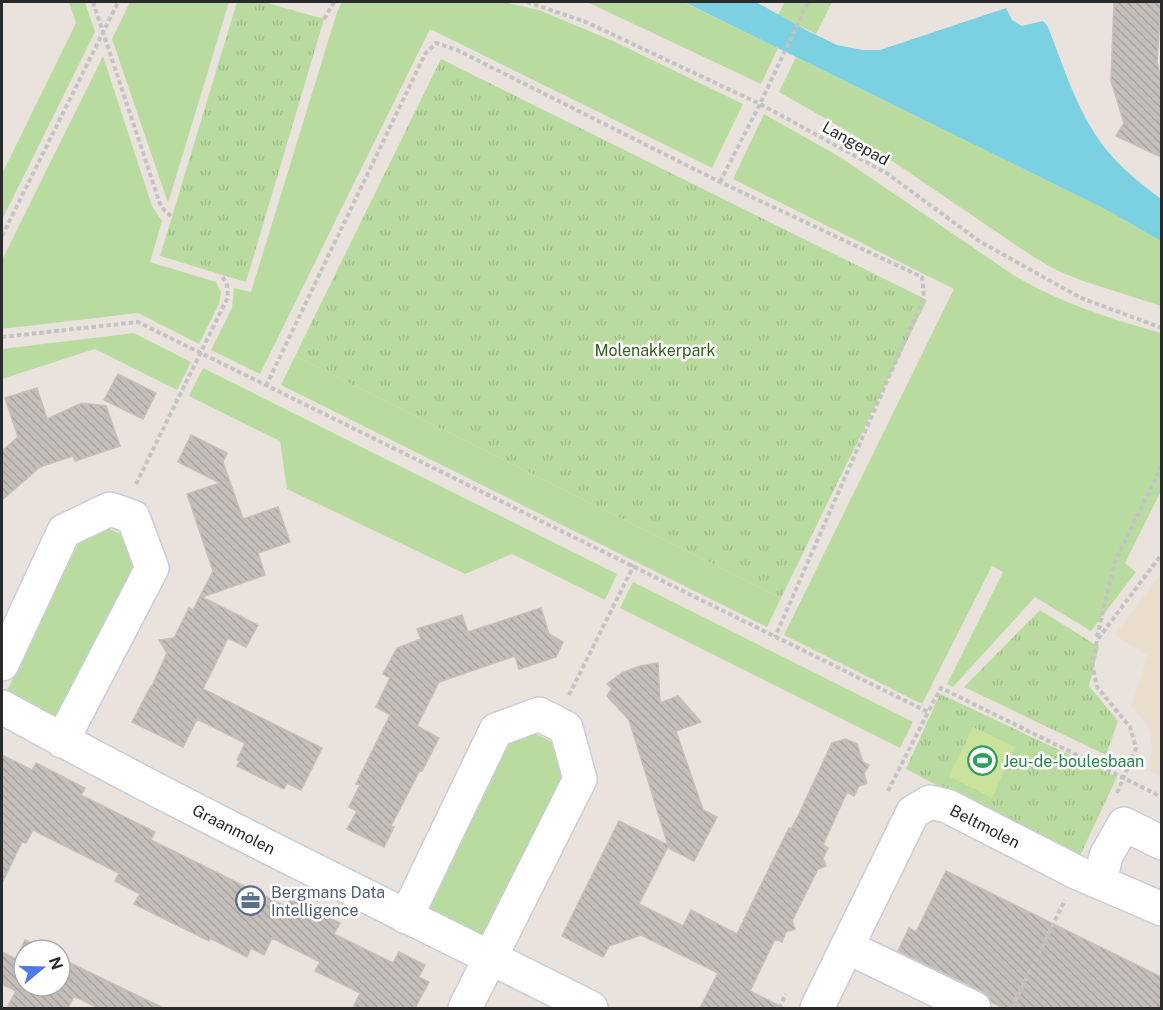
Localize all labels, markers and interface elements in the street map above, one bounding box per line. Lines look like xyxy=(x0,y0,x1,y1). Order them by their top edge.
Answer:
street label: Langepad xyxy=(819,117,893,170)
park label: Molenakkerpark xyxy=(594,341,716,360)
sports icon: Jeu-de-boulesbaan xyxy=(966,745,998,777)
place label: Jeu-de-boulesbaan xyxy=(1003,752,1144,771)
street label: Graanmolen xyxy=(189,800,278,858)
street label: Beltmolen xyxy=(947,801,1023,852)
place label: Bergmans Data Intelligence xyxy=(271,883,385,920)
office icon: Bergmans Data Intelligence xyxy=(234,885,266,917)
north arrow xyxy=(12,938,72,998)
text: N xyxy=(45,954,67,972)

